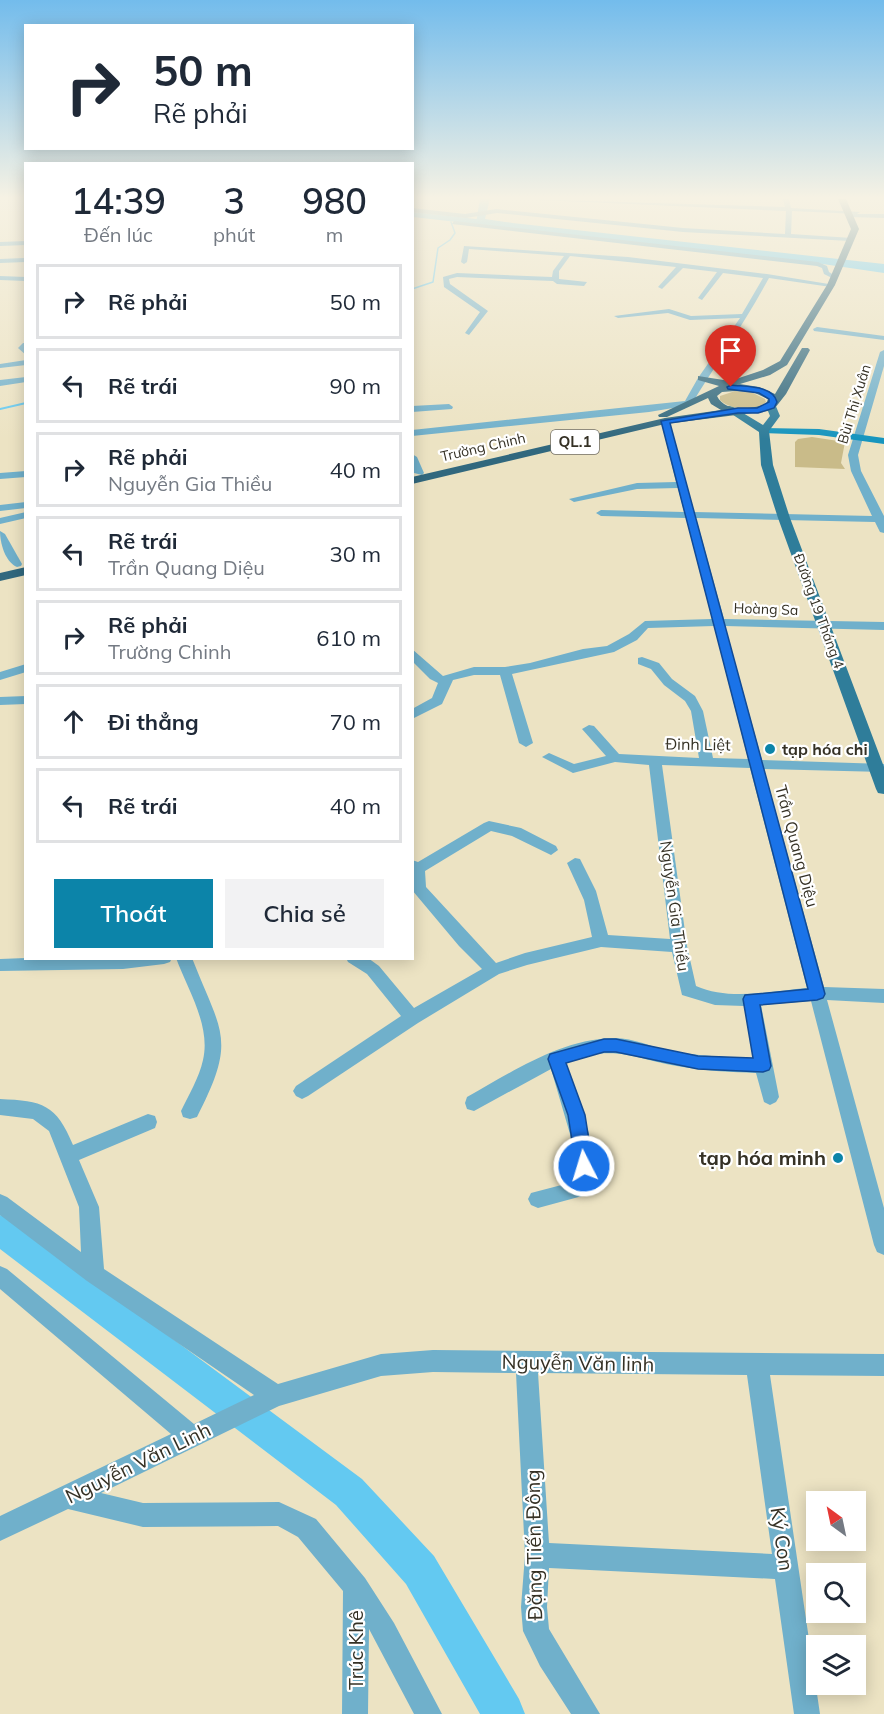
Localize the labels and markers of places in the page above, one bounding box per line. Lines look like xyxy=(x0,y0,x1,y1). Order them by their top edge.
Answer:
pin xyxy=(705,325,756,387)
place label: tạp hóa chi xyxy=(782,739,868,759)
marker: tạp hóa chi xyxy=(763,742,777,756)
place label: tạp hóa minh xyxy=(699,1145,826,1170)
marker: tạp hóa minh xyxy=(831,1151,845,1165)

